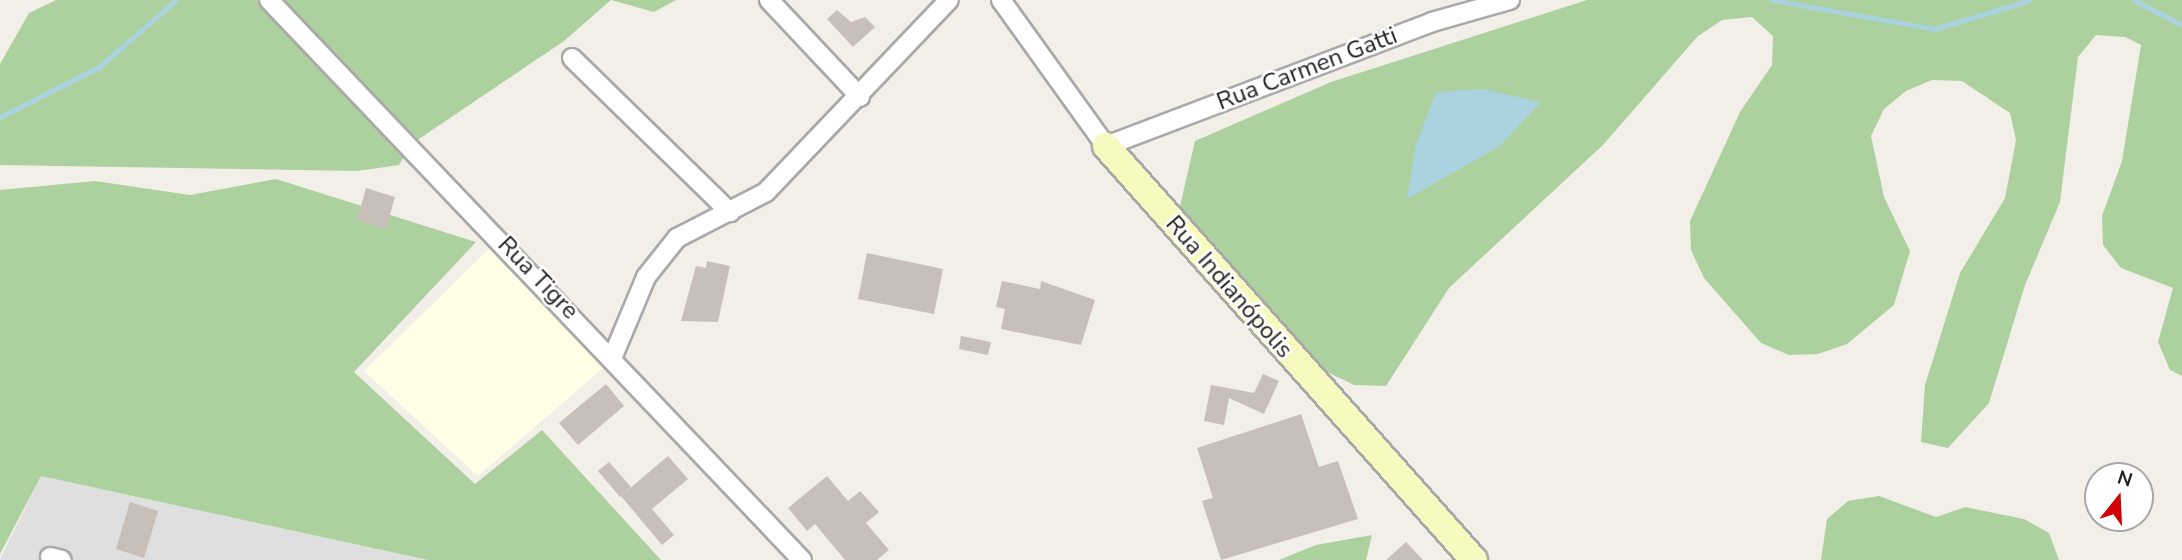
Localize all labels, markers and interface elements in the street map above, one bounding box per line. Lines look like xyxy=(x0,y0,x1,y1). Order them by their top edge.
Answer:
street label: Rua Carmen Gatti xyxy=(1213,21,1401,117)
street label: Rua Indianópolis xyxy=(1159,210,1299,364)
street label: Rua Tigre xyxy=(492,231,584,325)
north arrow xyxy=(2084,462,2154,532)
text: N xyxy=(2114,464,2136,493)

